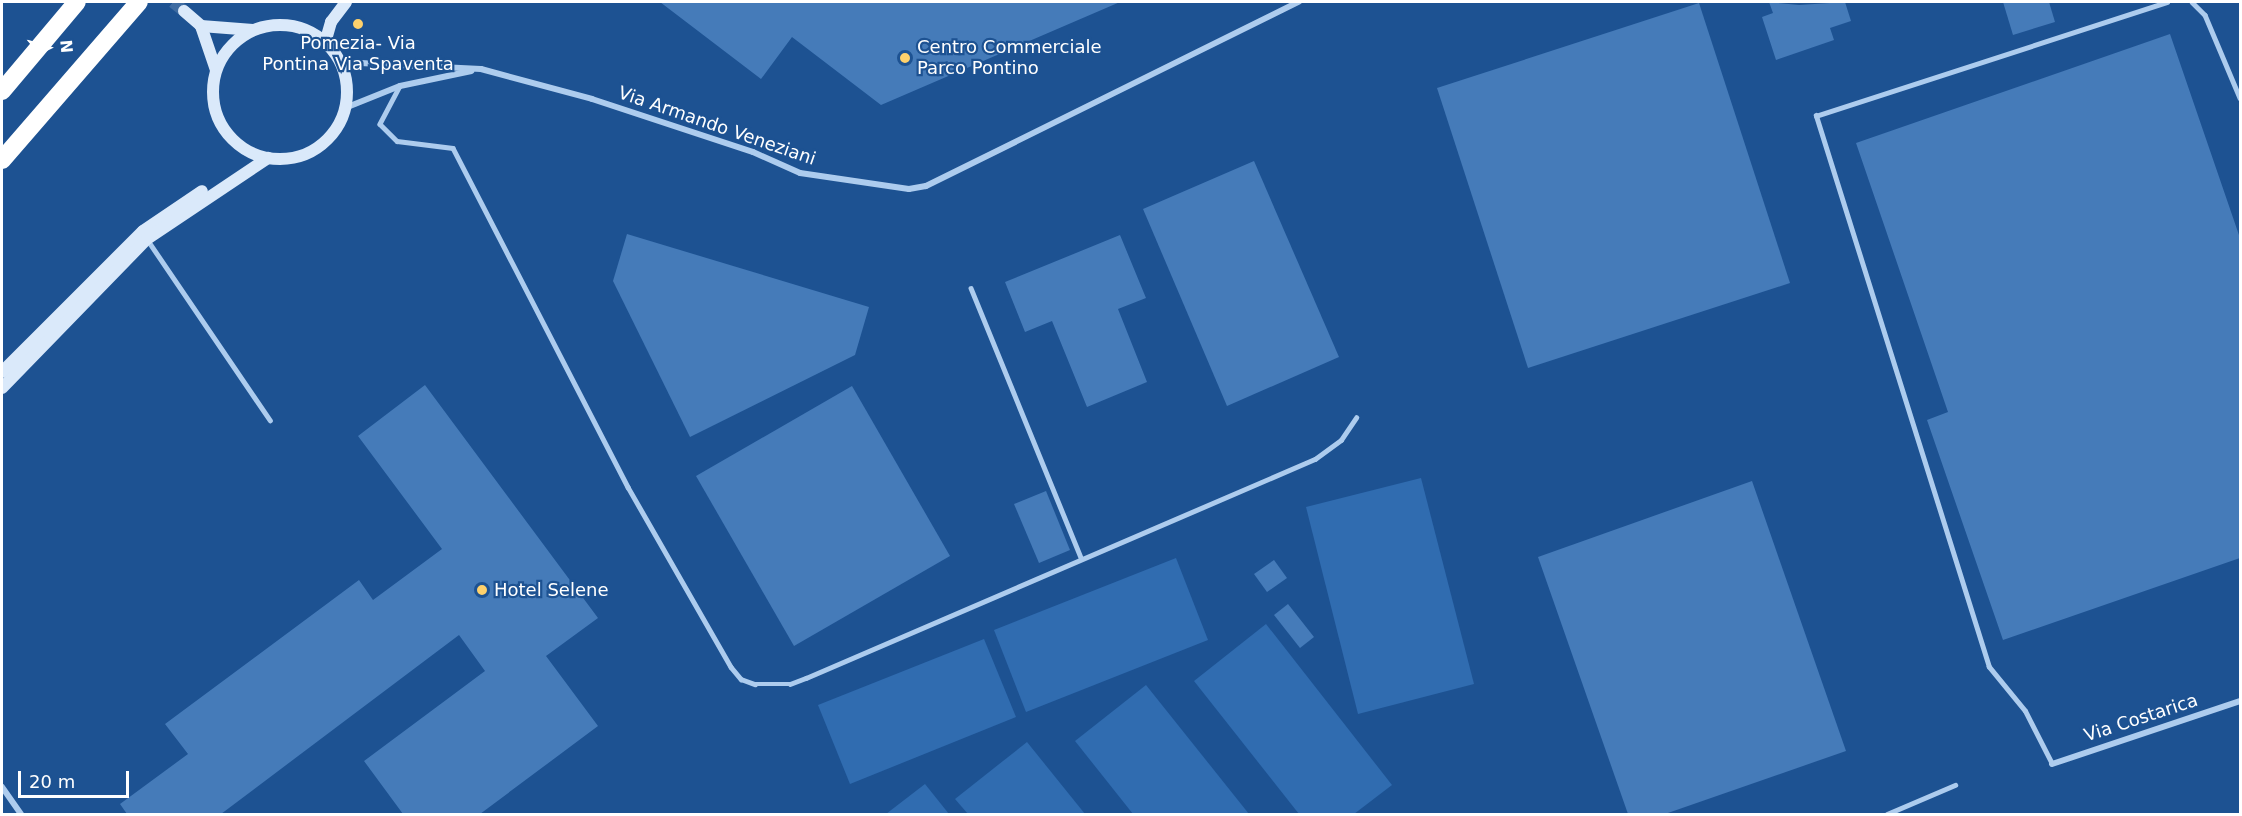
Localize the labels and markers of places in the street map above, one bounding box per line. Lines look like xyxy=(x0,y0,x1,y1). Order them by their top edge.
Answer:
marker: Pomezia- Via Pontina Via Spaventa xyxy=(351,17,365,31)
place label: Pomezia- Via Pontina Via Spaventa xyxy=(262,33,454,76)
place label: Centro Commerciale Parco Pontino xyxy=(917,37,1102,80)
marker: Centro Commerciale Parco Pontino xyxy=(898,51,912,65)
place label: Hotel Selene xyxy=(494,579,608,601)
marker: Hotel Selene xyxy=(475,583,489,597)

